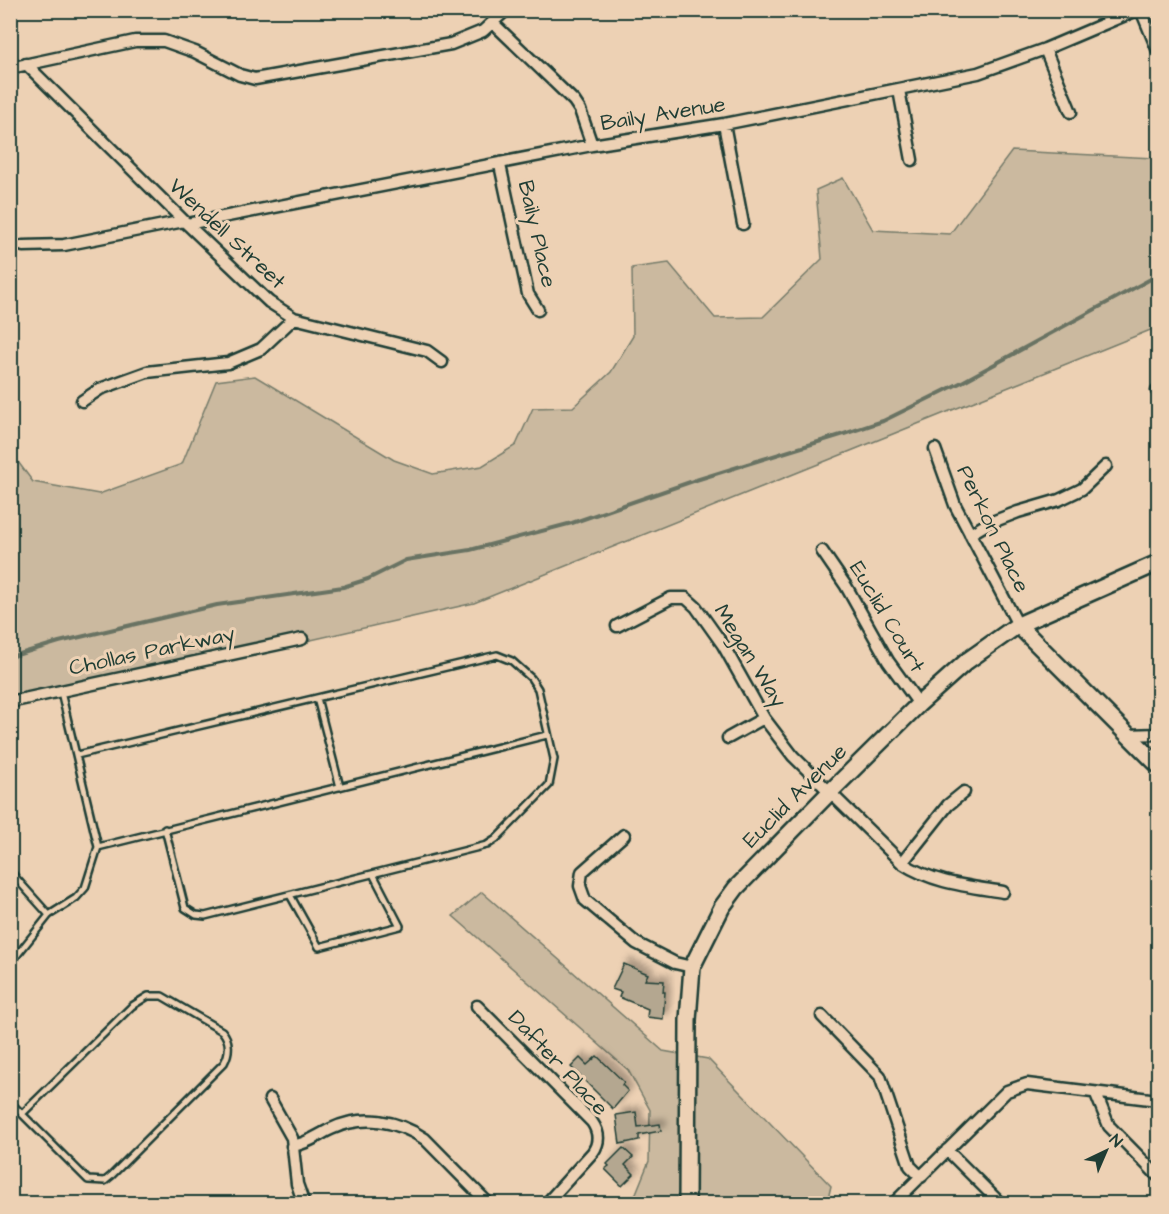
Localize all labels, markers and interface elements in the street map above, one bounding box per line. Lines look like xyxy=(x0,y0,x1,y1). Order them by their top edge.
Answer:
street label: Baily Avenue xyxy=(598,89,728,140)
street label: Wendell Street xyxy=(161,171,293,297)
street label: Baily Place xyxy=(509,177,564,291)
street label: Perkon Place xyxy=(949,460,1037,598)
street label: Euclid Court xyxy=(841,555,933,679)
street label: Megan Way xyxy=(705,598,794,714)
street label: Chollas Parkway xyxy=(66,618,238,685)
street label: Euclid Avenue xyxy=(736,737,854,855)
street label: Dafter Place xyxy=(501,1003,615,1123)
north arrow xyxy=(1076,1121,1136,1181)
text: N xyxy=(1104,1130,1127,1152)

